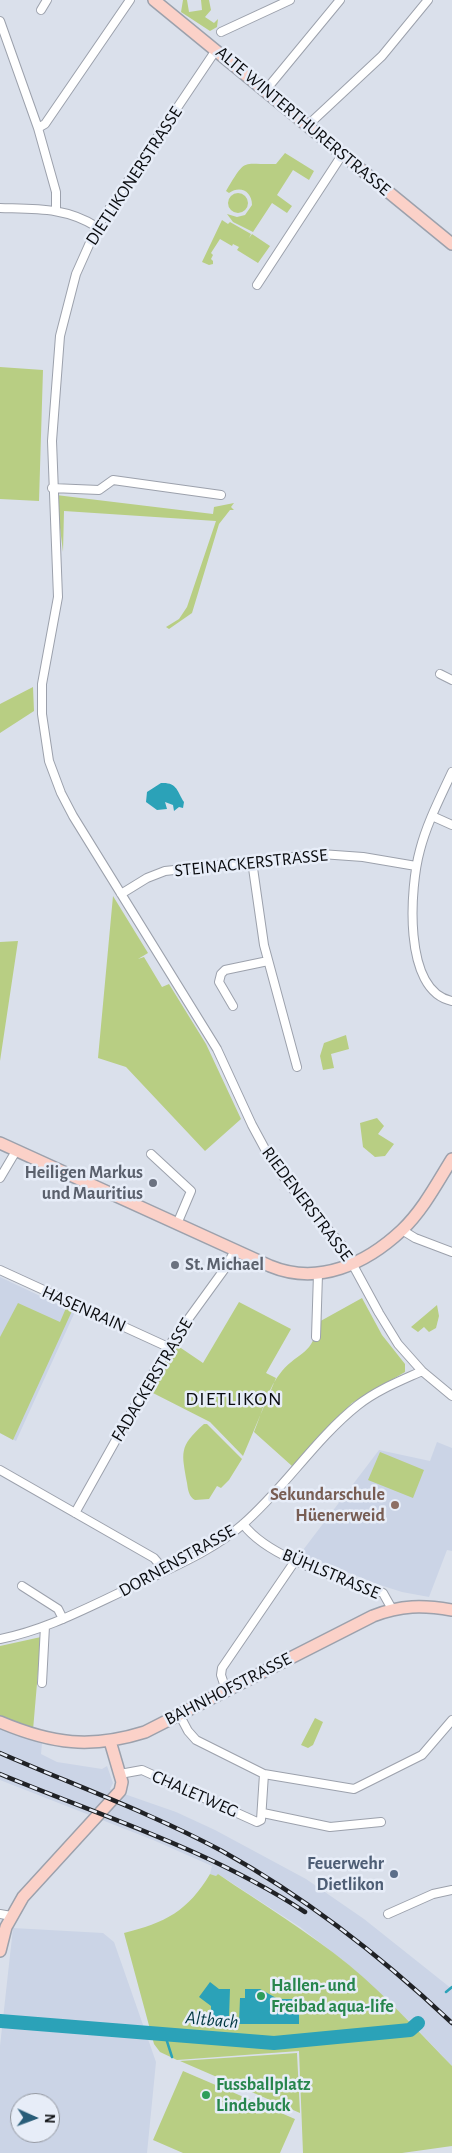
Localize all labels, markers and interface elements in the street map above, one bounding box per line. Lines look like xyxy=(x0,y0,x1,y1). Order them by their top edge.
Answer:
street label: ALTE WINTERTHURERSTRASSE xyxy=(211,42,395,200)
street label: DIETLIKONERSTRASSE xyxy=(81,103,187,249)
street label: STEINACKERSTRASSE xyxy=(173,844,329,882)
street label: RIEDENERSTRASSE xyxy=(257,1142,357,1266)
place label: Heiligen Markus und Mauritius xyxy=(25,1162,143,1204)
marker: Heiligen Markus und Mauritius xyxy=(147,1177,159,1189)
place label: St. Michael xyxy=(185,1254,264,1276)
marker: St. Michael xyxy=(169,1259,181,1271)
street label: HASENRAIN xyxy=(39,1281,129,1337)
street label: FADACKERSTRASSE xyxy=(107,1314,197,1446)
district label: DIETLIKON xyxy=(184,1387,284,1411)
place label: Sekundarschule Hüenerweid xyxy=(270,1484,385,1526)
marker: Sekundarschule Hüenerweid xyxy=(389,1499,401,1511)
street label: DORNENSTRASSE xyxy=(115,1520,239,1602)
street label: BÜHLSTRASSE xyxy=(279,1544,383,1604)
street label: BAHNHOFSTRASSE xyxy=(161,1648,295,1730)
street label: CHALETWEG xyxy=(148,1765,242,1823)
place label: Feuerwehr Dietlikon xyxy=(307,1853,384,1896)
marker: Feuerwehr Dietlikon xyxy=(388,1868,400,1880)
place label: Hallen- und Freibad aqua-life xyxy=(271,1975,394,2018)
marker: Hallen- und Freibad aqua-life xyxy=(255,1990,267,2002)
water label: Altbach xyxy=(185,2006,239,2034)
place label: Fussballplatz Lindebuck xyxy=(216,2074,311,2116)
marker: Fussballplatz Lindebuck xyxy=(200,2089,212,2101)
north arrow xyxy=(10,2093,60,2143)
text: N xyxy=(42,2113,56,2124)

